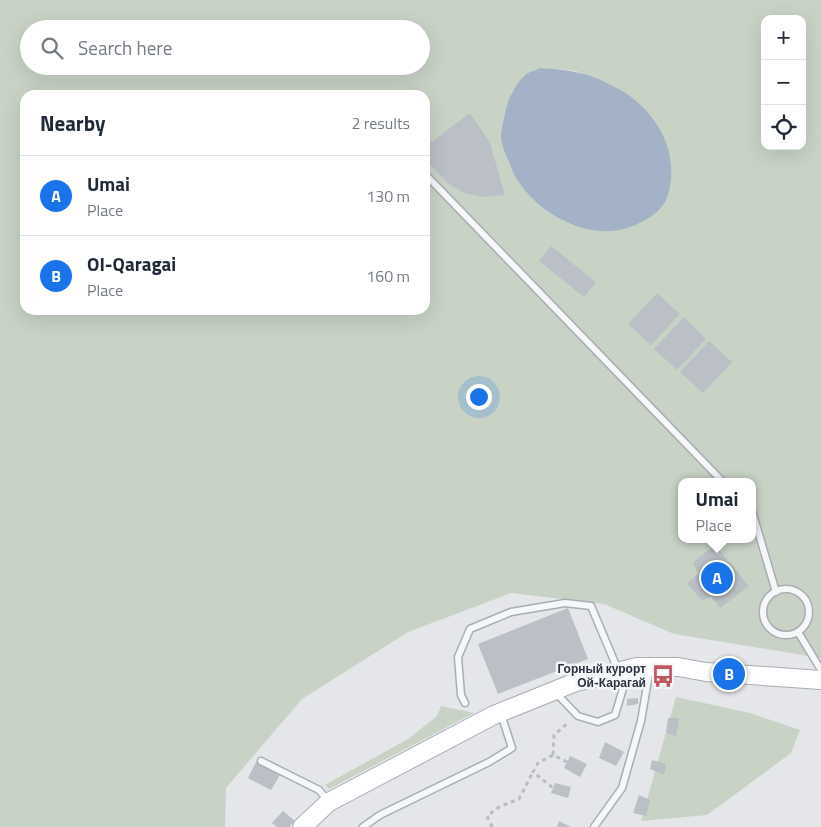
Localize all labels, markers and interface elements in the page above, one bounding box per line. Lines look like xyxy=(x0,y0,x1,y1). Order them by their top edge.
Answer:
map controls xyxy=(761,15,806,150)
button: + xyxy=(761,15,806,60)
search box xyxy=(20,20,430,75)
text: Search here xyxy=(78,33,172,62)
icon: search xyxy=(38,34,66,62)
button: − xyxy=(761,60,806,105)
button: locate xyxy=(761,105,806,150)
text: Nearby xyxy=(40,107,105,139)
text: 2 results xyxy=(351,111,410,135)
text: Umai xyxy=(87,169,130,198)
text: A xyxy=(51,184,61,208)
text: 130 m xyxy=(366,184,410,208)
text: Place xyxy=(87,198,123,222)
text: OI-Qaragai xyxy=(87,249,176,278)
text: B xyxy=(51,264,61,288)
text: 160 m xyxy=(366,264,410,288)
text: Place xyxy=(87,278,123,302)
your location xyxy=(466,384,492,410)
popup xyxy=(678,478,756,543)
text: Umai xyxy=(696,484,738,513)
text: Place xyxy=(696,513,732,537)
pin: A xyxy=(701,559,733,597)
pin: B xyxy=(713,655,745,693)
place label: Горный курорт Ой-Карагай xyxy=(557,659,646,692)
bus stop icon: Горный курорт Ой-Карагай xyxy=(650,663,676,689)

